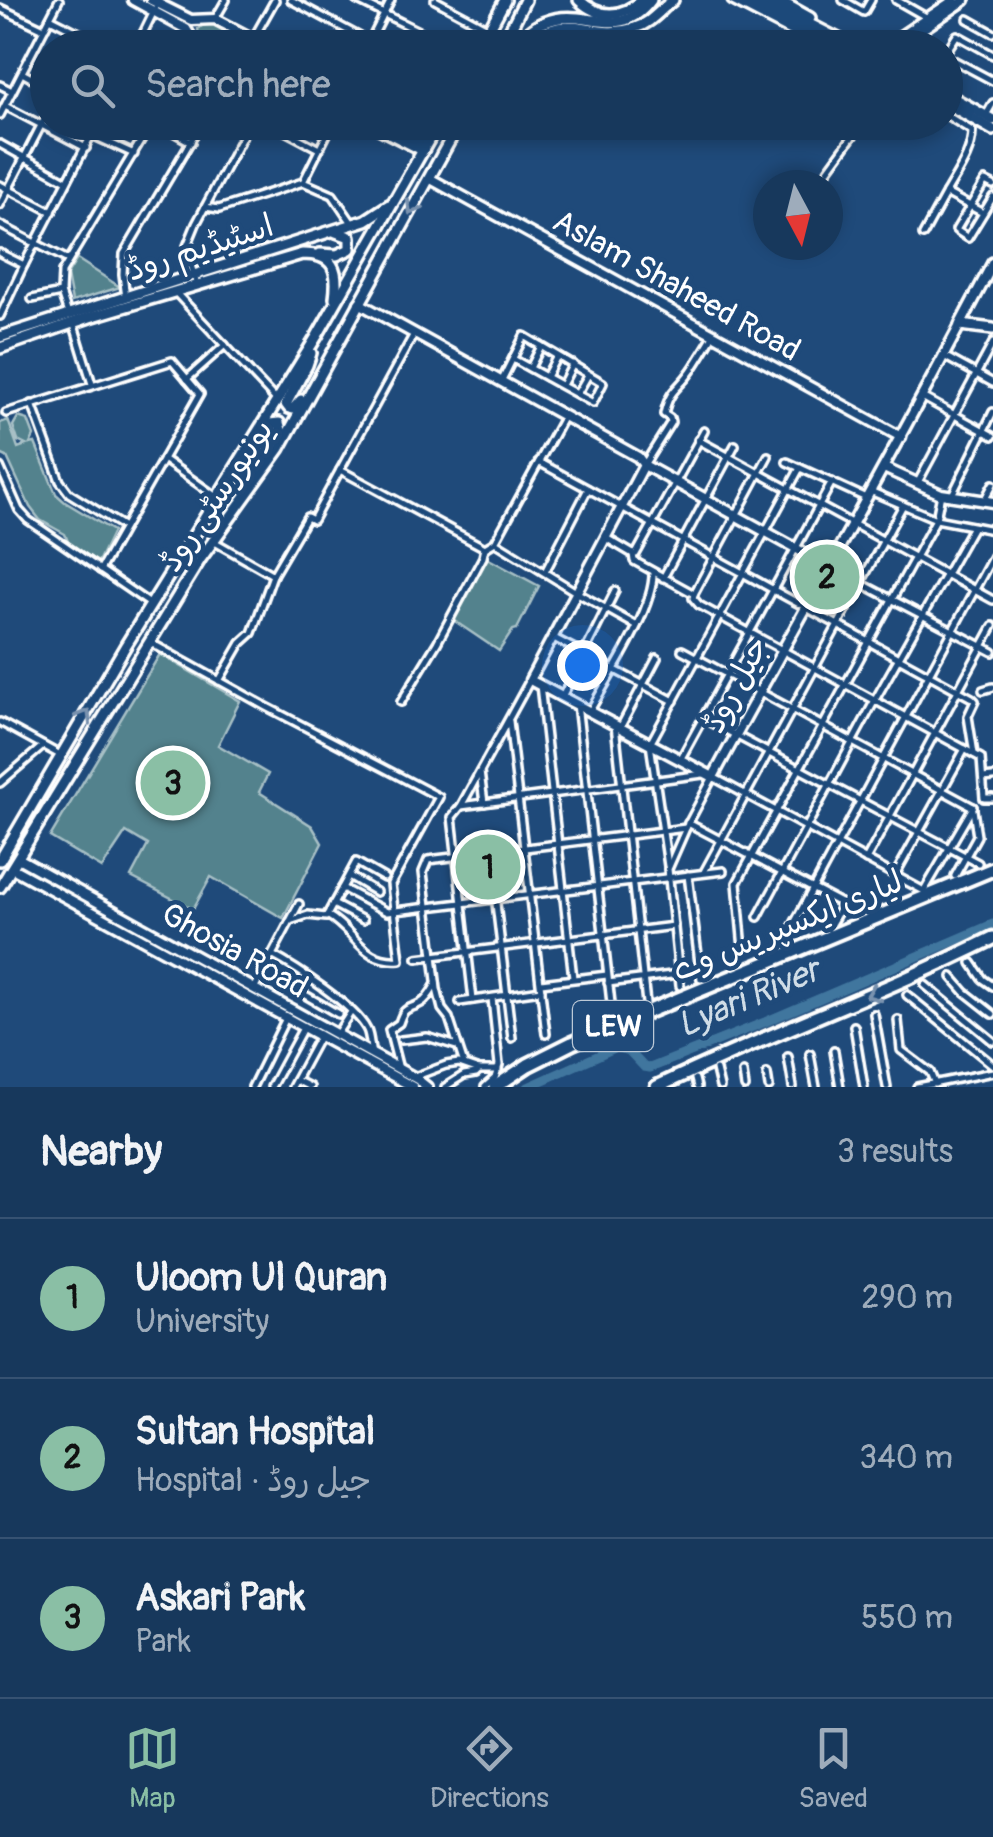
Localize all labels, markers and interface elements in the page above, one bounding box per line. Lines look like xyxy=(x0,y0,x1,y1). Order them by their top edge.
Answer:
search box xyxy=(30,30,963,140)
icon: search xyxy=(65,58,120,113)
text: Search here xyxy=(145,61,331,109)
north arrow xyxy=(753,170,843,260)
one-way arrow xyxy=(405,197,425,215)
street label: Aslam Shaheed Road xyxy=(546,201,807,370)
street label: اسٹیڈیم روڈ xyxy=(122,206,279,293)
street label: یونیورسٹی روڈ xyxy=(151,412,282,579)
pin: 2 xyxy=(794,540,860,614)
street label: جیل روڈ xyxy=(694,629,778,740)
your location xyxy=(557,640,608,691)
one-way arrow xyxy=(73,709,92,727)
pin: 3 xyxy=(140,746,206,820)
pin: 1 xyxy=(456,830,520,904)
street label: لیاری ایکسپریس وے xyxy=(666,861,909,990)
street label: Ghosia Road xyxy=(154,894,315,1008)
water label: Lyari River xyxy=(671,947,830,1048)
one-way arrow xyxy=(865,982,883,1002)
road number: LEW xyxy=(573,1001,653,1051)
text: Nearby xyxy=(40,1126,162,1178)
text: 3 results xyxy=(837,1132,953,1172)
text: Uloom Ul Quran xyxy=(135,1254,387,1302)
text: 1 xyxy=(66,1278,79,1318)
text: 290 m xyxy=(861,1278,953,1318)
text: University xyxy=(135,1302,269,1342)
text: Sultan Hospital xyxy=(135,1408,375,1456)
text: 2 xyxy=(64,1438,81,1478)
text: 340 m xyxy=(859,1438,953,1478)
text: Hospital · جیل روڈ xyxy=(135,1461,371,1501)
text: Askari Park xyxy=(135,1574,305,1622)
text: 3 xyxy=(64,1598,81,1638)
text: 550 m xyxy=(861,1598,953,1638)
text: Park xyxy=(135,1622,191,1662)
tab: Map xyxy=(125,1721,180,1816)
tab: Directions xyxy=(430,1721,549,1816)
tab: Saved xyxy=(799,1721,868,1816)

